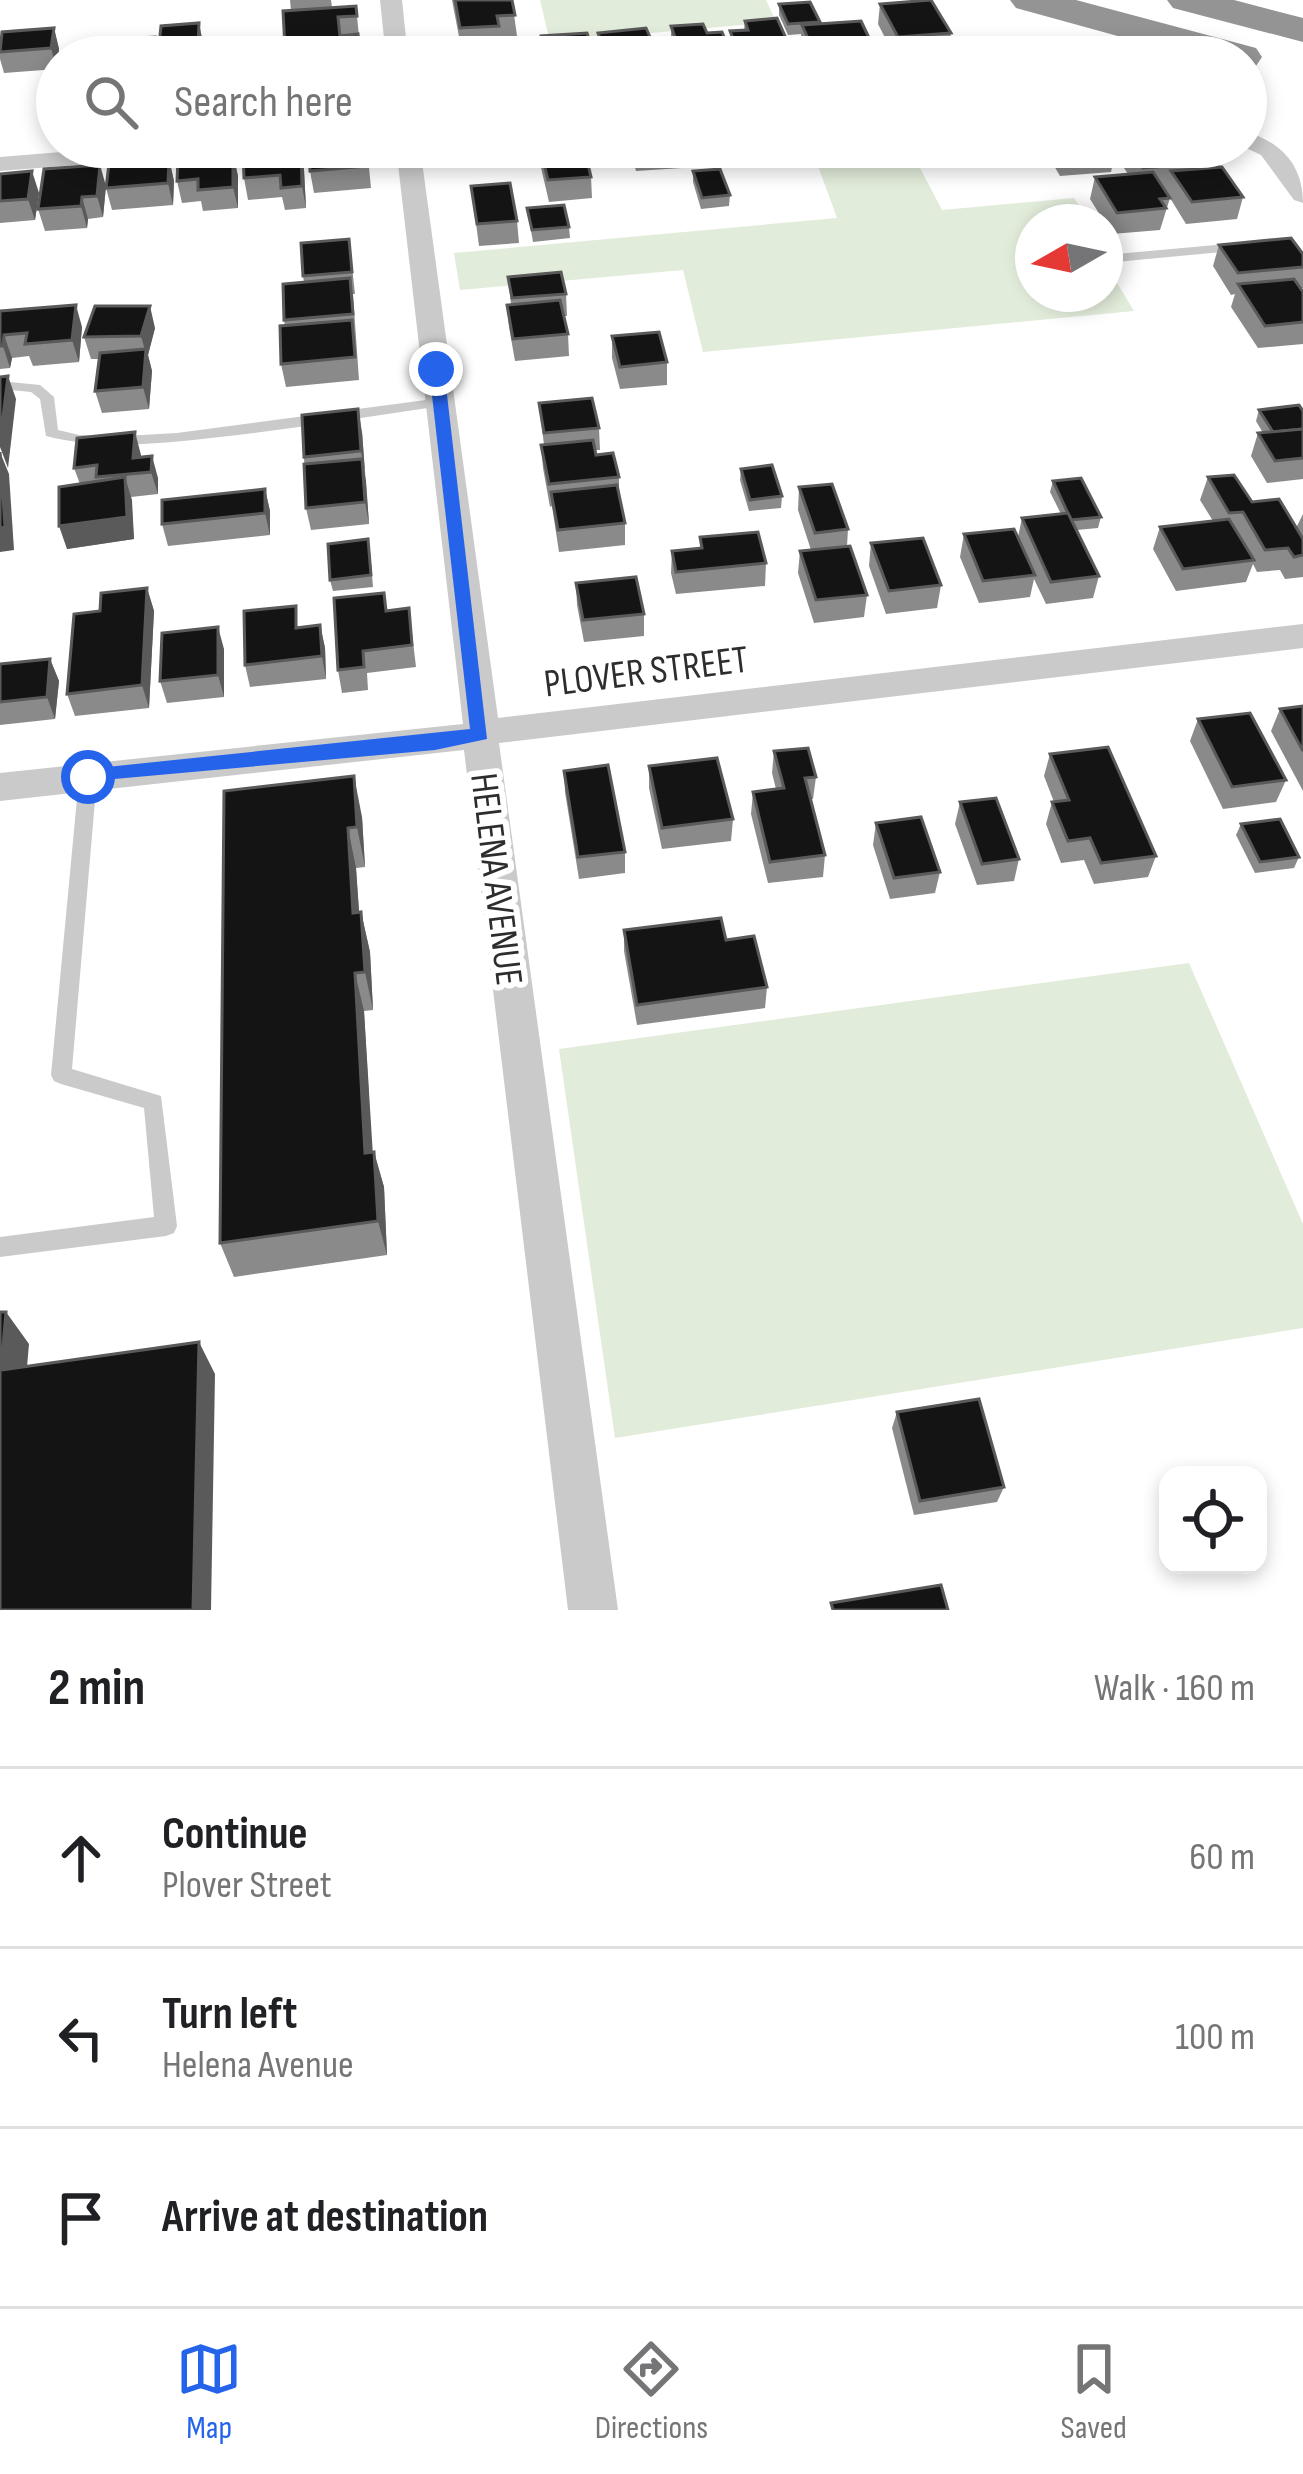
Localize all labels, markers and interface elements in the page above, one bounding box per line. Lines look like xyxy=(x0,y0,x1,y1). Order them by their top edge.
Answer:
search box xyxy=(36,36,1267,168)
icon: search xyxy=(78,69,144,135)
text: Search here xyxy=(174,75,353,130)
north arrow xyxy=(1015,204,1123,312)
route end xyxy=(409,342,463,396)
street label: PLOVER STREET xyxy=(542,637,751,708)
route start xyxy=(61,750,115,804)
street label: HELENA AVENUE xyxy=(459,770,532,988)
map controls xyxy=(1159,1466,1267,1574)
button: locate xyxy=(1159,1466,1267,1574)
text: 2 min xyxy=(48,1658,145,1719)
text: Walk · 160 m xyxy=(1094,1665,1255,1712)
text: Continue xyxy=(162,1807,308,1862)
icon: ahead xyxy=(48,1825,114,1891)
text: 60 m xyxy=(1189,1834,1255,1881)
text: Plover Street xyxy=(162,1862,332,1909)
text: Turn left xyxy=(162,1987,297,2042)
icon: left xyxy=(48,2005,114,2071)
text: 100 m xyxy=(1175,2014,1255,2061)
text: Helena Avenue xyxy=(162,2042,354,2089)
icon: arrive xyxy=(48,2185,114,2251)
text: Arrive at destination xyxy=(162,2190,488,2245)
tab: Map xyxy=(176,2336,242,2448)
tab: Directions xyxy=(595,2336,708,2448)
tab: Saved xyxy=(1061,2336,1127,2448)

